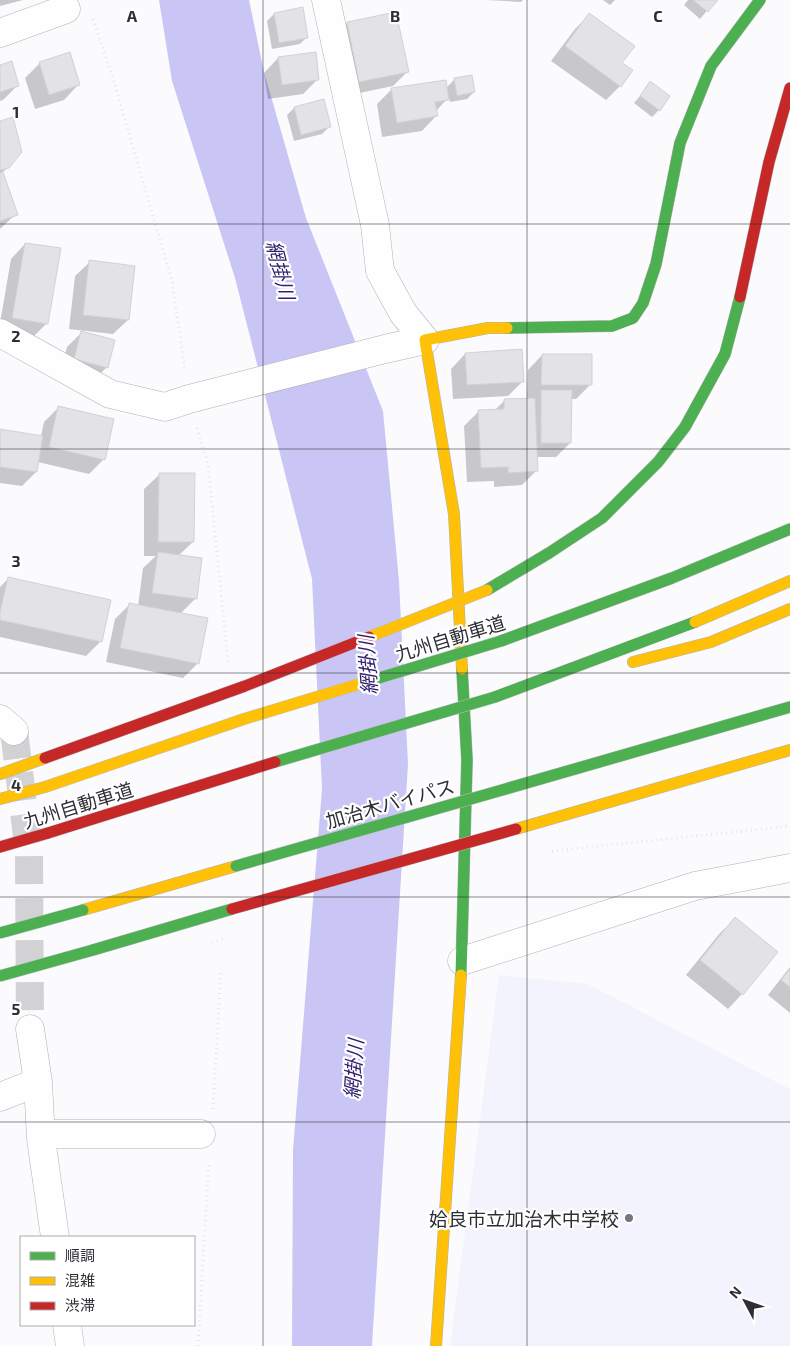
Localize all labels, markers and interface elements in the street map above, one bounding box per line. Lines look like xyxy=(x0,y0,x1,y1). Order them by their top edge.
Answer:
text: A xyxy=(127,6,138,25)
text: B xyxy=(390,6,400,25)
text: C xyxy=(653,6,663,25)
text: 1 xyxy=(13,102,19,121)
water label: 網掛川 xyxy=(262,238,300,304)
text: 2 xyxy=(11,326,21,345)
text: 3 xyxy=(11,551,21,570)
street label: 九州自動車道 xyxy=(392,610,508,666)
water label: 網掛川 xyxy=(353,632,381,696)
street label: 加治木バイパス xyxy=(323,774,457,832)
text: 4 xyxy=(11,775,21,794)
street label: 九州自動車道 xyxy=(20,777,136,833)
text: 5 xyxy=(12,999,21,1018)
water label: 網掛川 xyxy=(339,1036,367,1100)
place label: 姶良市立加治木中学校 xyxy=(429,1207,619,1230)
marker: 姶良市立加治木中学校 xyxy=(623,1212,635,1224)
legend xyxy=(20,1236,195,1326)
text: 順調 xyxy=(65,1246,95,1264)
text: 混雑 xyxy=(65,1271,95,1289)
north arrow xyxy=(720,1276,770,1326)
text: N xyxy=(725,1283,745,1302)
text: 渋滞 xyxy=(65,1296,95,1314)

